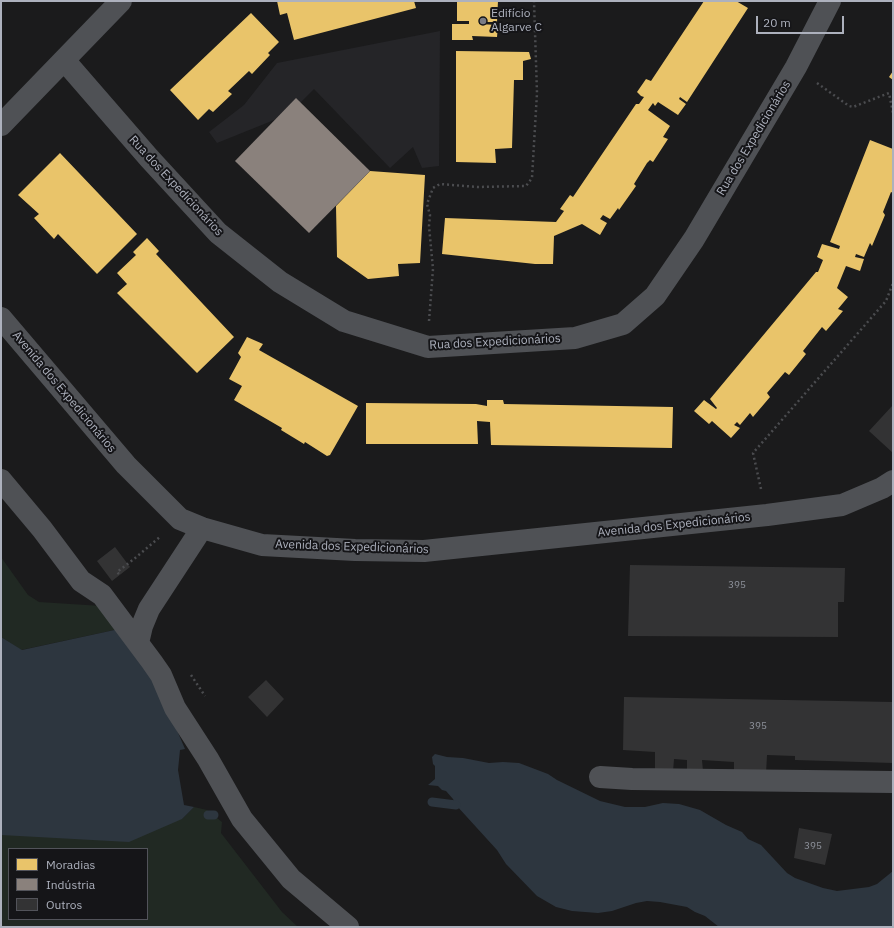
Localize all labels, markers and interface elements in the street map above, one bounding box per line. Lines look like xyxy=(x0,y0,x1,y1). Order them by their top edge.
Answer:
place label: Edifício Algarve C xyxy=(491,7,542,35)
scale bar xyxy=(758,8,846,34)
text: 20 m xyxy=(763,15,791,30)
marker: Edifício Algarve C xyxy=(478,16,488,26)
street label: Rua dos Expedicionários xyxy=(714,78,794,198)
street label: Rua dos Expedicionários xyxy=(126,133,226,239)
street label: Avenida dos Expedicionários xyxy=(9,328,119,456)
street label: Rua dos Expedicionários xyxy=(429,331,561,353)
street label: Avenida dos Expedicionários xyxy=(597,510,751,540)
street label: Avenida dos Expedicionários xyxy=(275,537,429,557)
house number: 395 xyxy=(728,579,746,591)
house number: 395 xyxy=(749,720,767,732)
house number: 395 xyxy=(804,840,822,852)
legend xyxy=(8,848,148,920)
text: Moradias xyxy=(46,857,95,872)
text: Indústria xyxy=(46,877,95,892)
text: Outros xyxy=(46,897,82,912)

